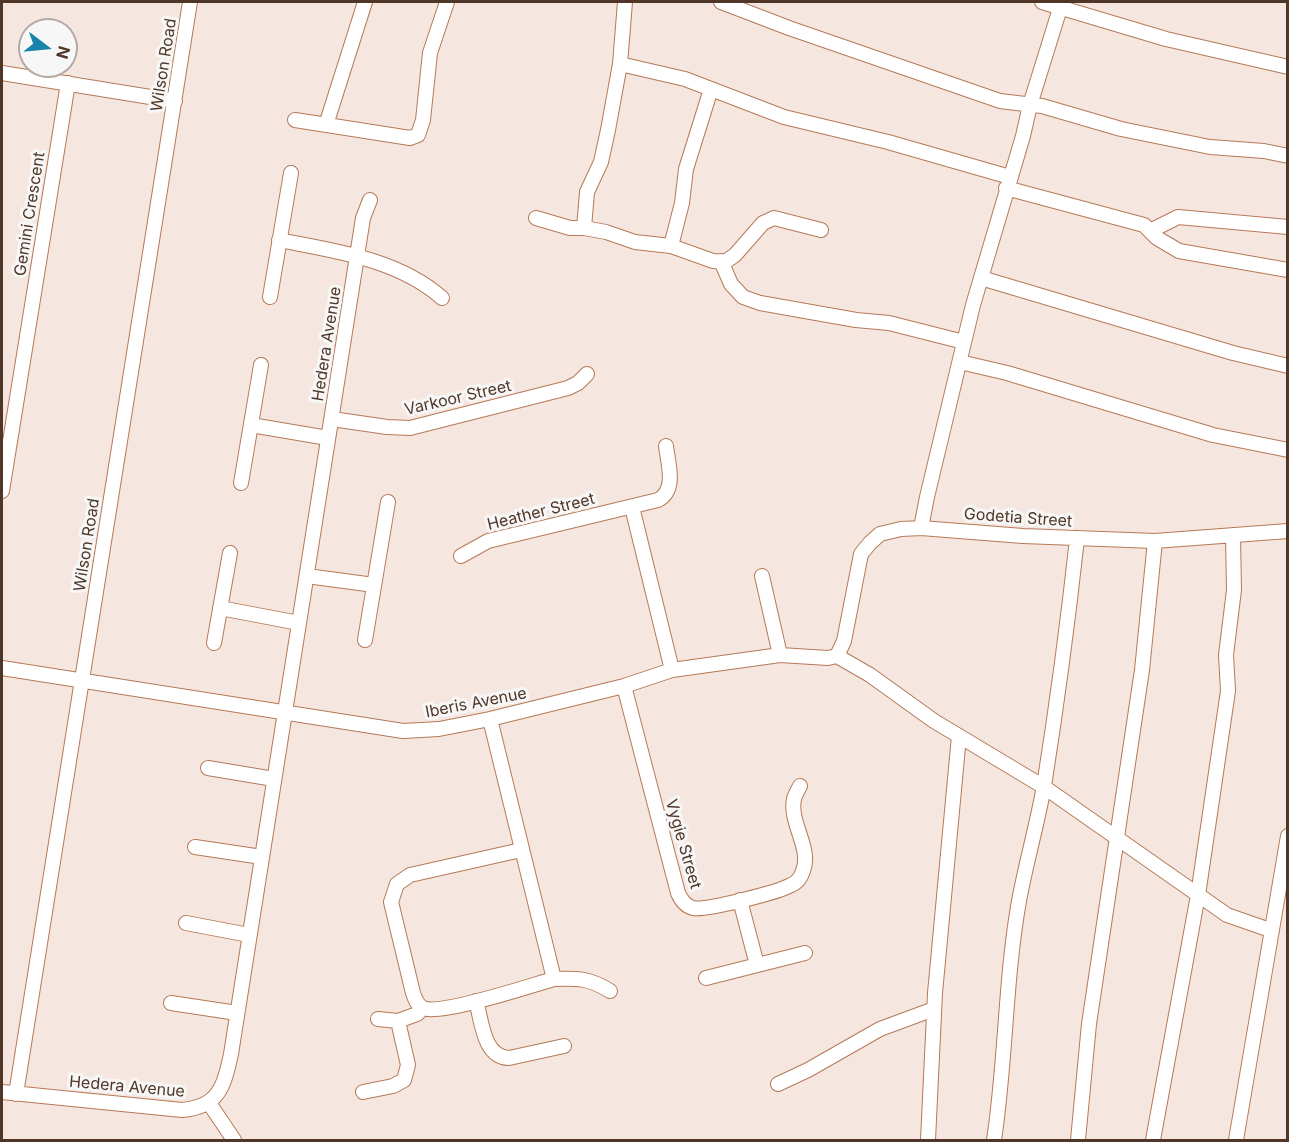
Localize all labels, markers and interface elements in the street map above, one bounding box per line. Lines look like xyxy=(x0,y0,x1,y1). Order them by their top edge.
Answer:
street label: Wilson Road xyxy=(147,17,181,113)
north arrow xyxy=(18,18,78,78)
text: N xyxy=(52,44,75,61)
street label: Gemini Crescent xyxy=(11,151,49,277)
street label: Hedera Avenue xyxy=(308,285,346,403)
street label: Varkoor Street xyxy=(403,376,513,420)
street label: Heather Street xyxy=(485,489,597,535)
street label: Wilson Road xyxy=(70,497,104,593)
street label: Godetia Street xyxy=(963,505,1073,531)
street label: Iberis Avenue xyxy=(424,684,528,722)
street label: Vygie Street xyxy=(661,797,705,891)
street label: Hedera Avenue xyxy=(68,1072,186,1102)

